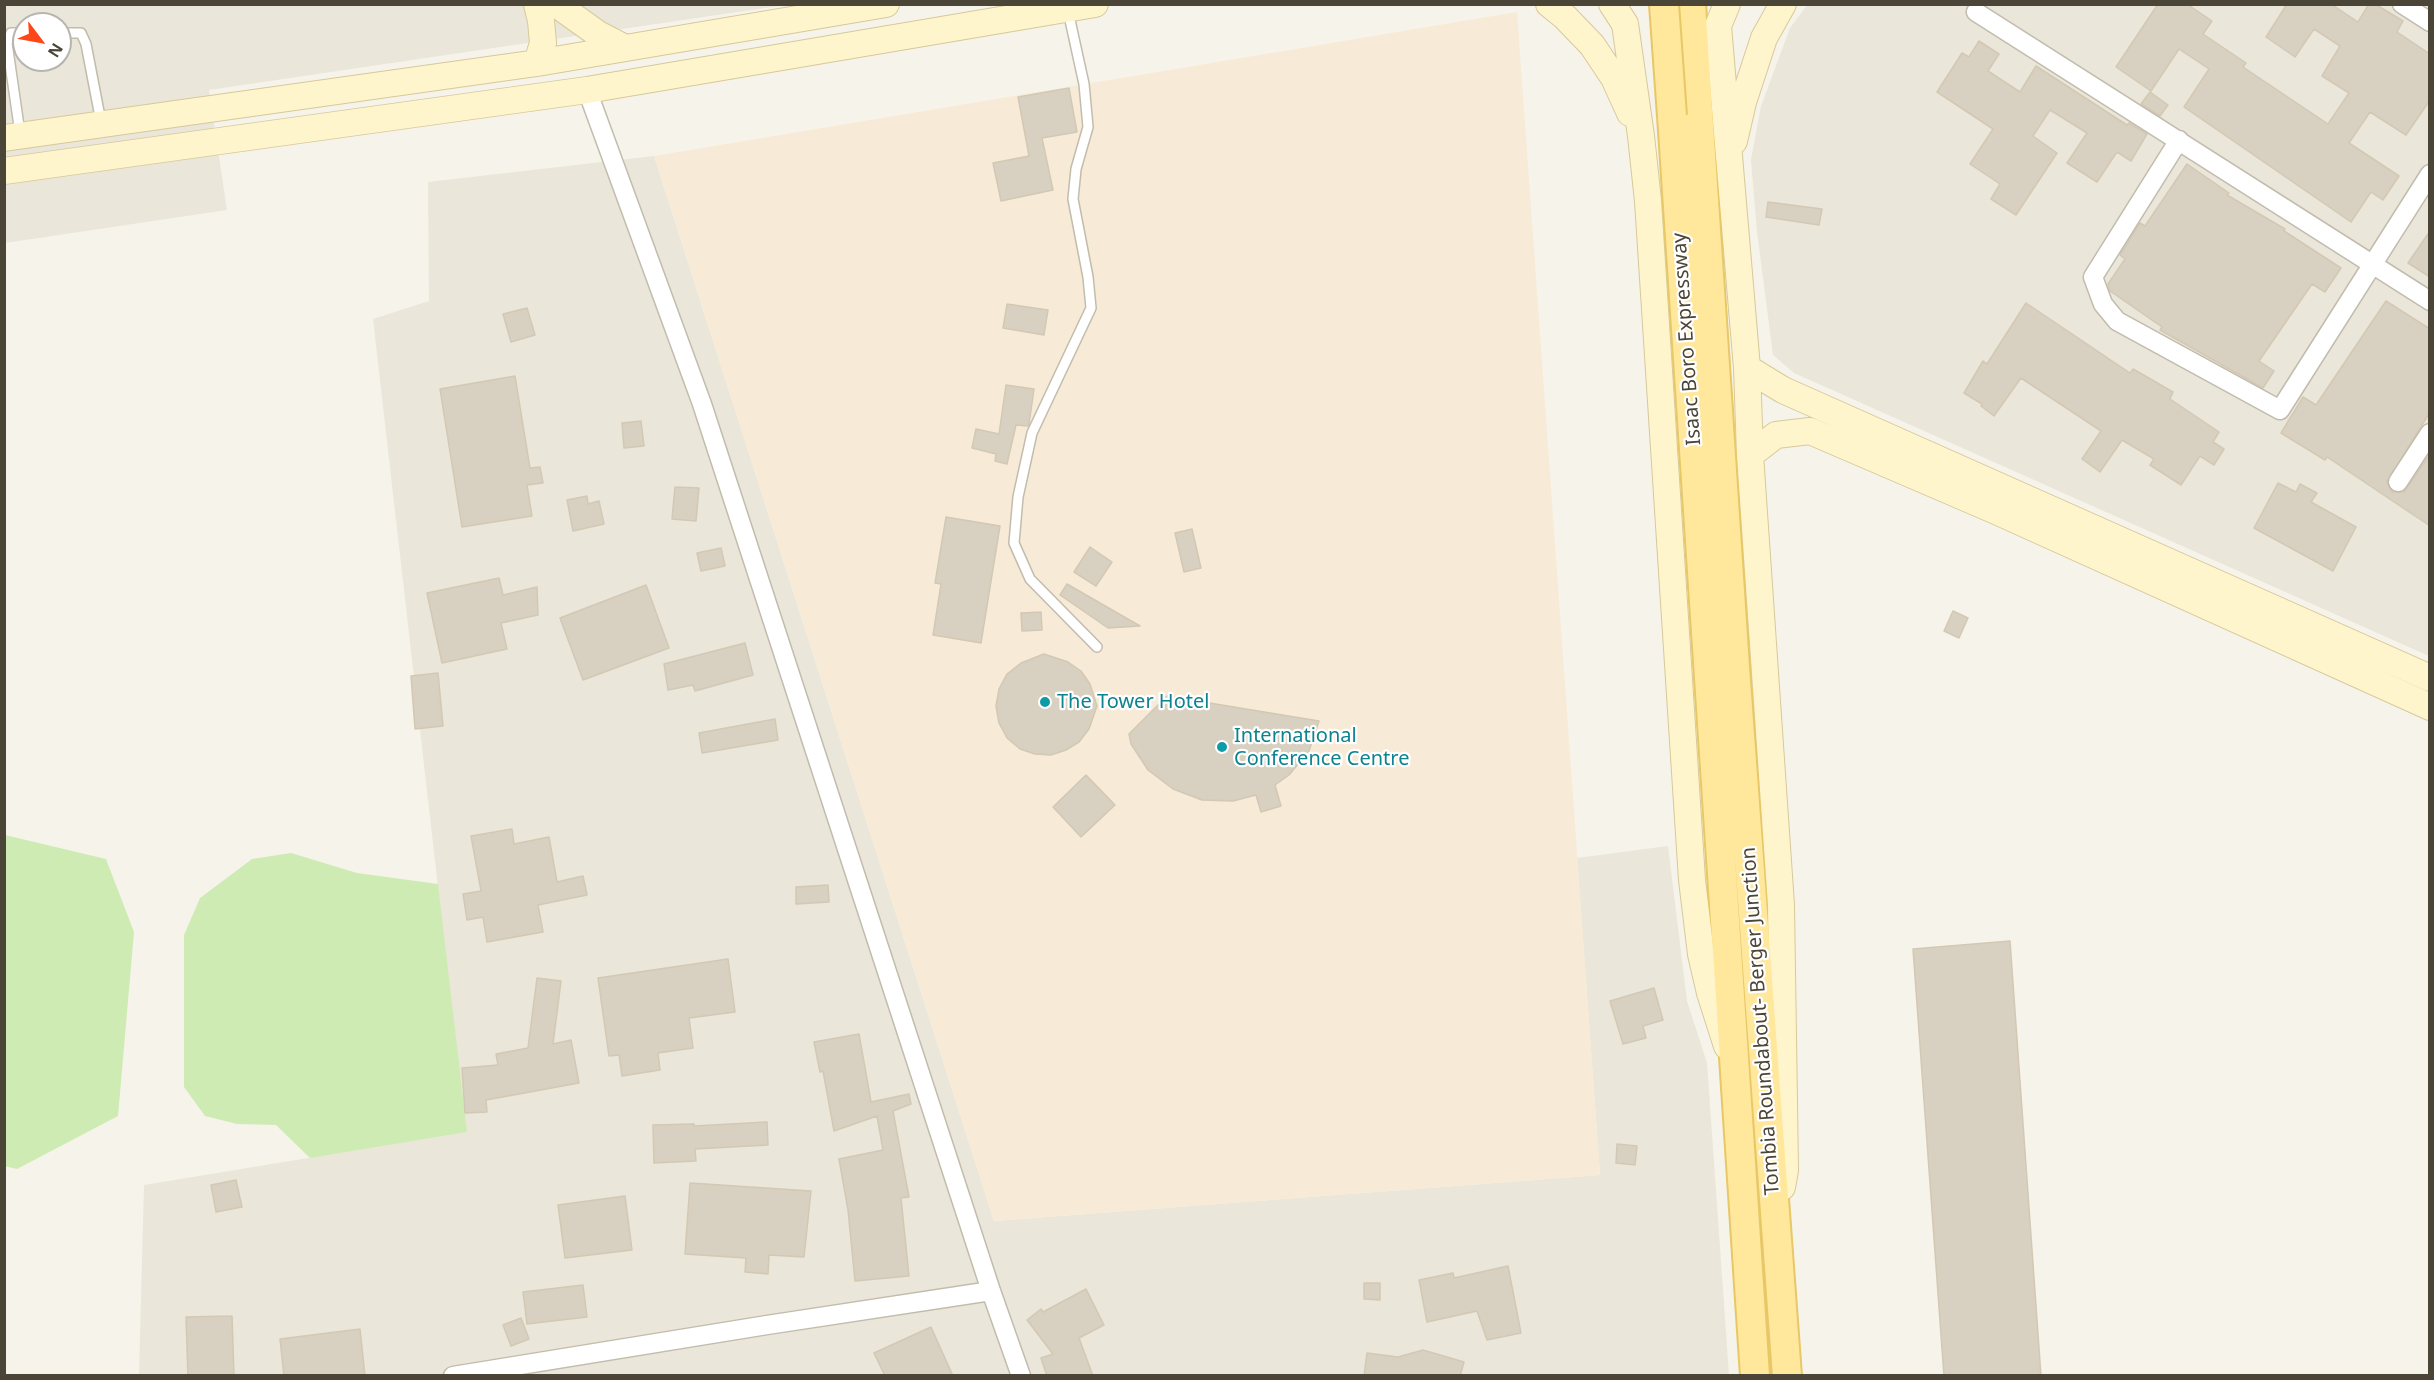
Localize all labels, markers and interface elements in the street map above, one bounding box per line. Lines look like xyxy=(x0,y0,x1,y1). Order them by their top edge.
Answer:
north arrow xyxy=(12,12,72,72)
text: N xyxy=(43,39,68,62)
street label: Isaac Boro Expressway xyxy=(1668,232,1706,446)
place label: The Tower Hotel xyxy=(1057,690,1209,714)
marker: The Tower Hotel xyxy=(1038,695,1052,709)
place label: International Conference Centre xyxy=(1234,724,1409,771)
marker: International Conference Centre xyxy=(1215,740,1229,754)
street label: Tombia Roundabout- Berger Junction xyxy=(1737,846,1785,1196)

